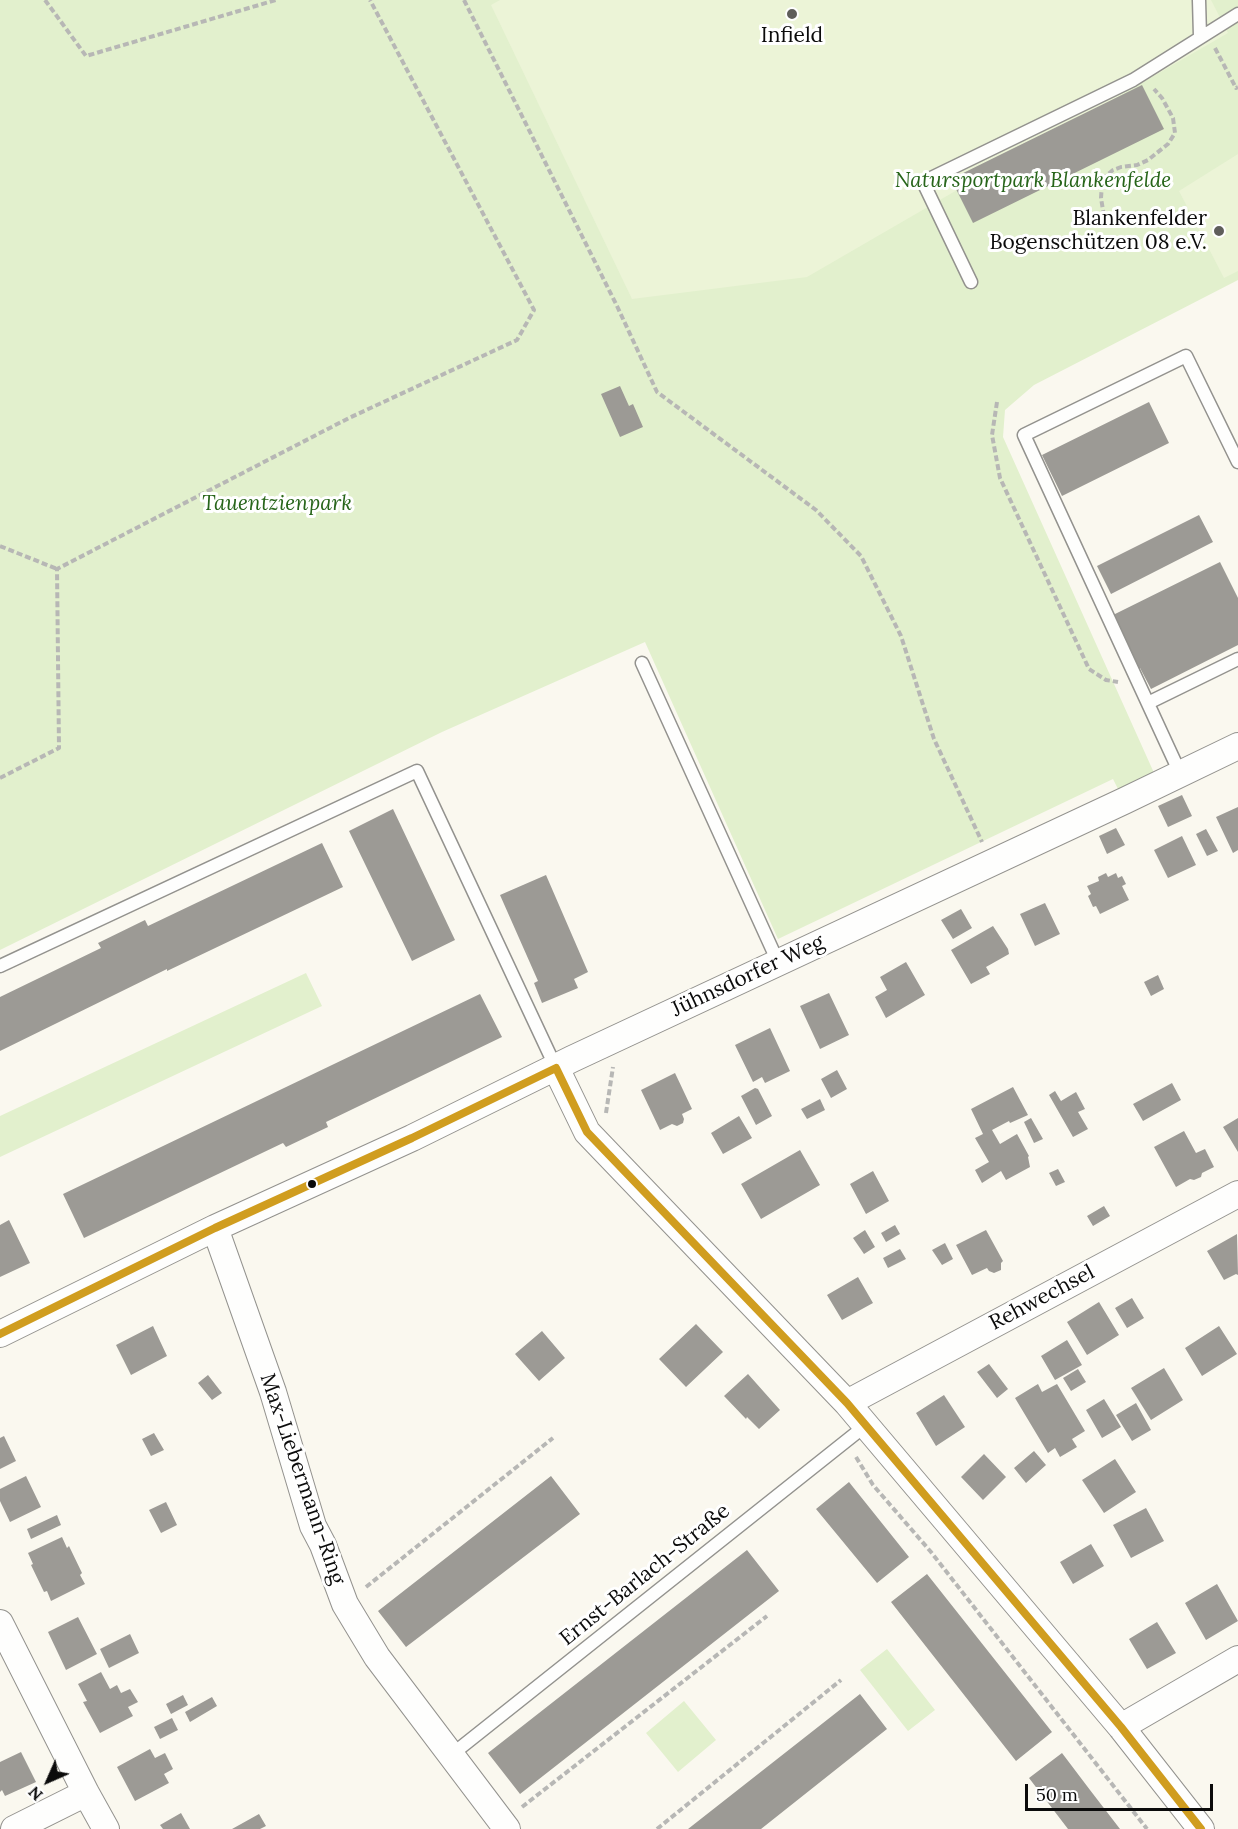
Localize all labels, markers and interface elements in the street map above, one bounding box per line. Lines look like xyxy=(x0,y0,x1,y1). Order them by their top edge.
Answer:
marker: Infield xyxy=(785,7,799,21)
place label: Infield xyxy=(761,23,823,49)
park label: Natursportpark Blankenfelde xyxy=(895,168,1171,194)
place label: Blankenfelder Bogenschützen 08 e.V. xyxy=(989,206,1207,256)
marker: Blankenfelder Bogenschützen 08 e.V. xyxy=(1212,224,1226,238)
park label: Tauentzienpark xyxy=(202,491,352,517)
street label: Jühnsdorfer Weg xyxy=(668,930,828,1022)
unlabelled marker xyxy=(306,1178,318,1190)
street label: Rehwechsel xyxy=(985,1260,1099,1336)
street label: Max-Liebermann-Ring xyxy=(254,1370,350,1588)
street label: Ernst-Barlach-Straße xyxy=(555,1499,735,1651)
north arrow xyxy=(18,1751,78,1811)
scale bar xyxy=(1028,1772,1216,1810)
text: N xyxy=(24,1782,47,1805)
text: 50 m xyxy=(1036,1783,1078,1806)

